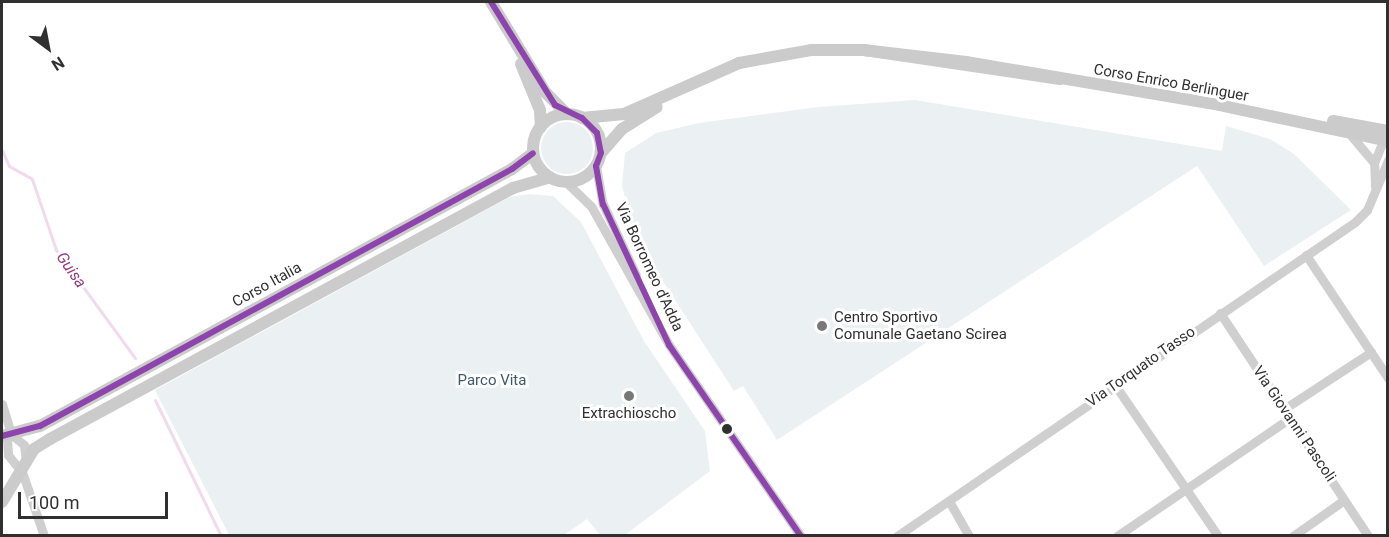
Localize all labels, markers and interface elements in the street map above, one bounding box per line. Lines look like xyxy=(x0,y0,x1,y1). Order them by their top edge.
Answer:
north arrow xyxy=(18,18,78,78)
text: N xyxy=(48,53,68,75)
street label: Corso Enrico Berlinguer xyxy=(1092,61,1250,105)
street label: Via Borromeo d'Adda xyxy=(611,200,687,334)
water label: Guisa xyxy=(52,248,90,292)
street label: Corso Italia xyxy=(229,259,305,311)
place label: Centro Sportivo Comunale Gaetano Scirea xyxy=(834,308,1007,343)
marker: Centro Sportivo Comunale Gaetano Scirea xyxy=(815,319,829,333)
street label: Via Torquato Tasso xyxy=(1083,323,1199,411)
street label: Via Giovanni Pascoli xyxy=(1249,363,1339,485)
park label: Parco Vita xyxy=(458,372,526,390)
marker: Extrachioscho xyxy=(622,389,636,403)
place label: Extrachioscho xyxy=(582,405,676,423)
unlabelled marker xyxy=(721,423,733,435)
scale bar xyxy=(21,480,171,518)
text: 100 m xyxy=(29,492,80,513)

